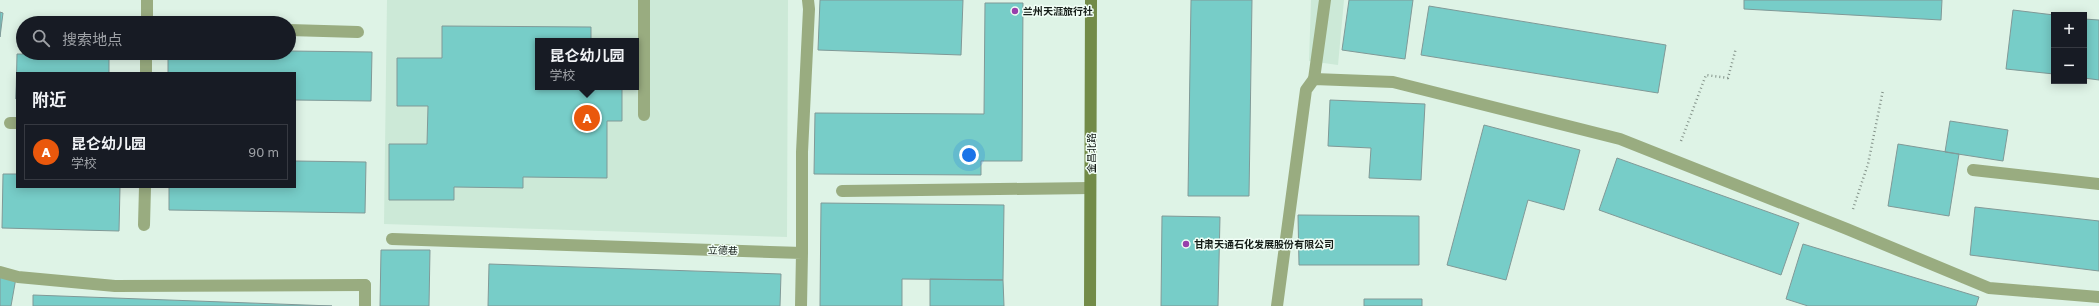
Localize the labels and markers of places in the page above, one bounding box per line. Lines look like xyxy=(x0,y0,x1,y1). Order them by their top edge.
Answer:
place label: 兰州天涯旅行社 xyxy=(1023,5,1093,17)
marker: 兰州天涯旅行社 xyxy=(1010,6,1020,16)
pin: A xyxy=(574,103,600,133)
place label: 甘肃天通石化发展股份有限公司 xyxy=(1194,238,1334,250)
marker: 甘肃天通石化发展股份有限公司 xyxy=(1181,239,1191,249)

